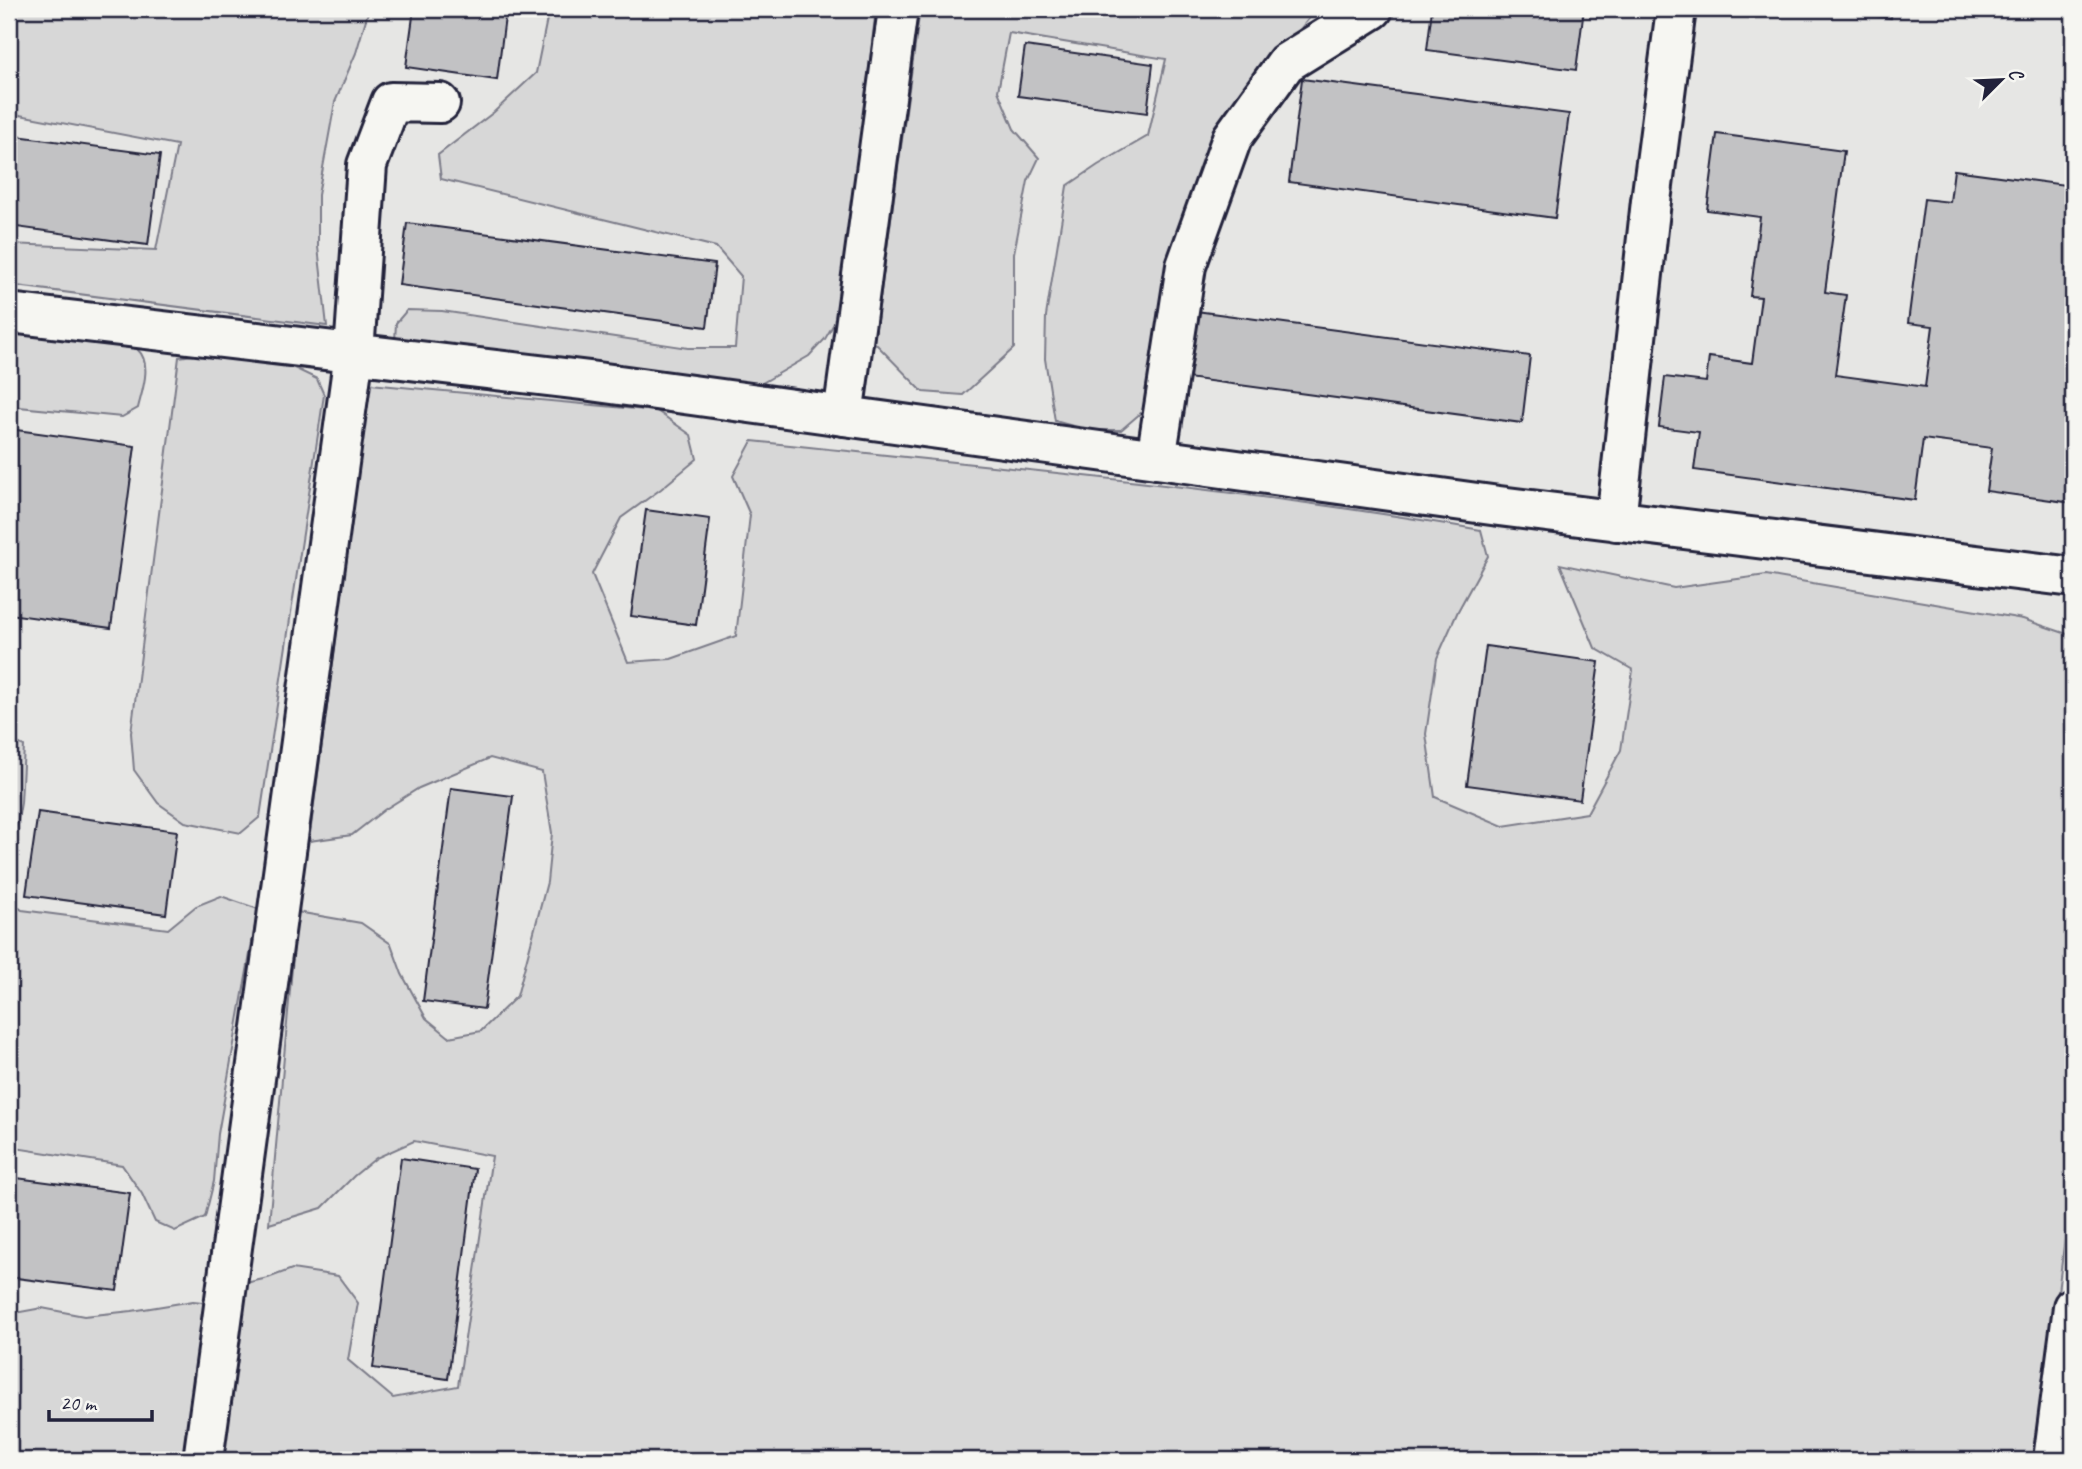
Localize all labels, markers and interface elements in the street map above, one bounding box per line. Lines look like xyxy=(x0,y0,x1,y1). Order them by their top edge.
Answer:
north arrow xyxy=(1966,46,2036,116)
text: С xyxy=(2003,64,2030,85)
scale bar xyxy=(49,1378,152,1422)
text: 20 m xyxy=(60,1390,98,1416)

